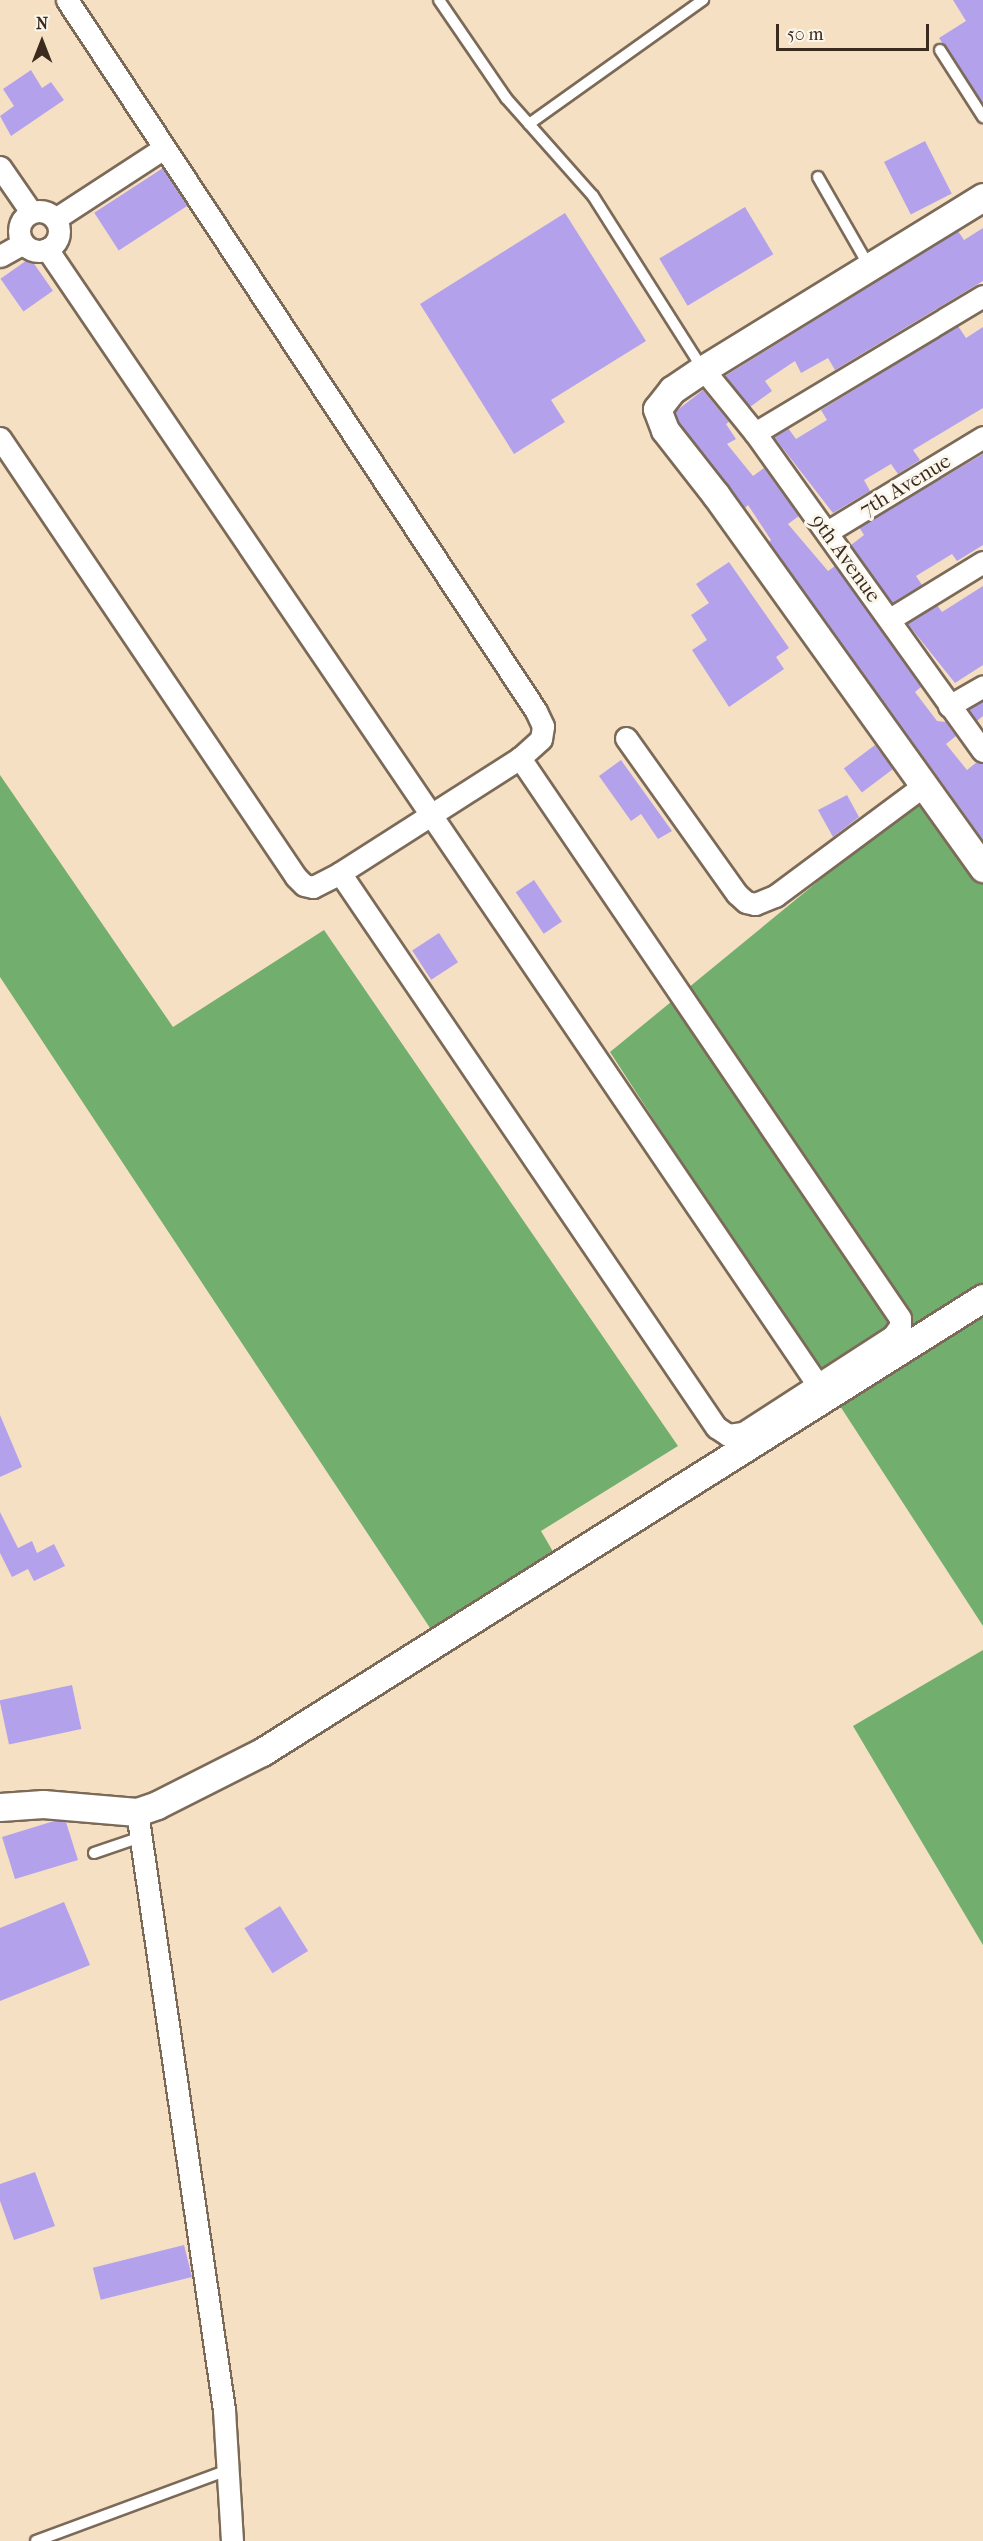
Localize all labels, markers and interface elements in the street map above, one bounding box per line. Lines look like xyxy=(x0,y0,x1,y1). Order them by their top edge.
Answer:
north arrow xyxy=(12,12,72,72)
scale bar xyxy=(779,12,932,50)
text: N xyxy=(36,14,48,33)
text: 50 m xyxy=(787,24,823,45)
street label: 7th Avenue xyxy=(855,448,955,522)
street label: 9th Avenue xyxy=(806,509,886,607)

